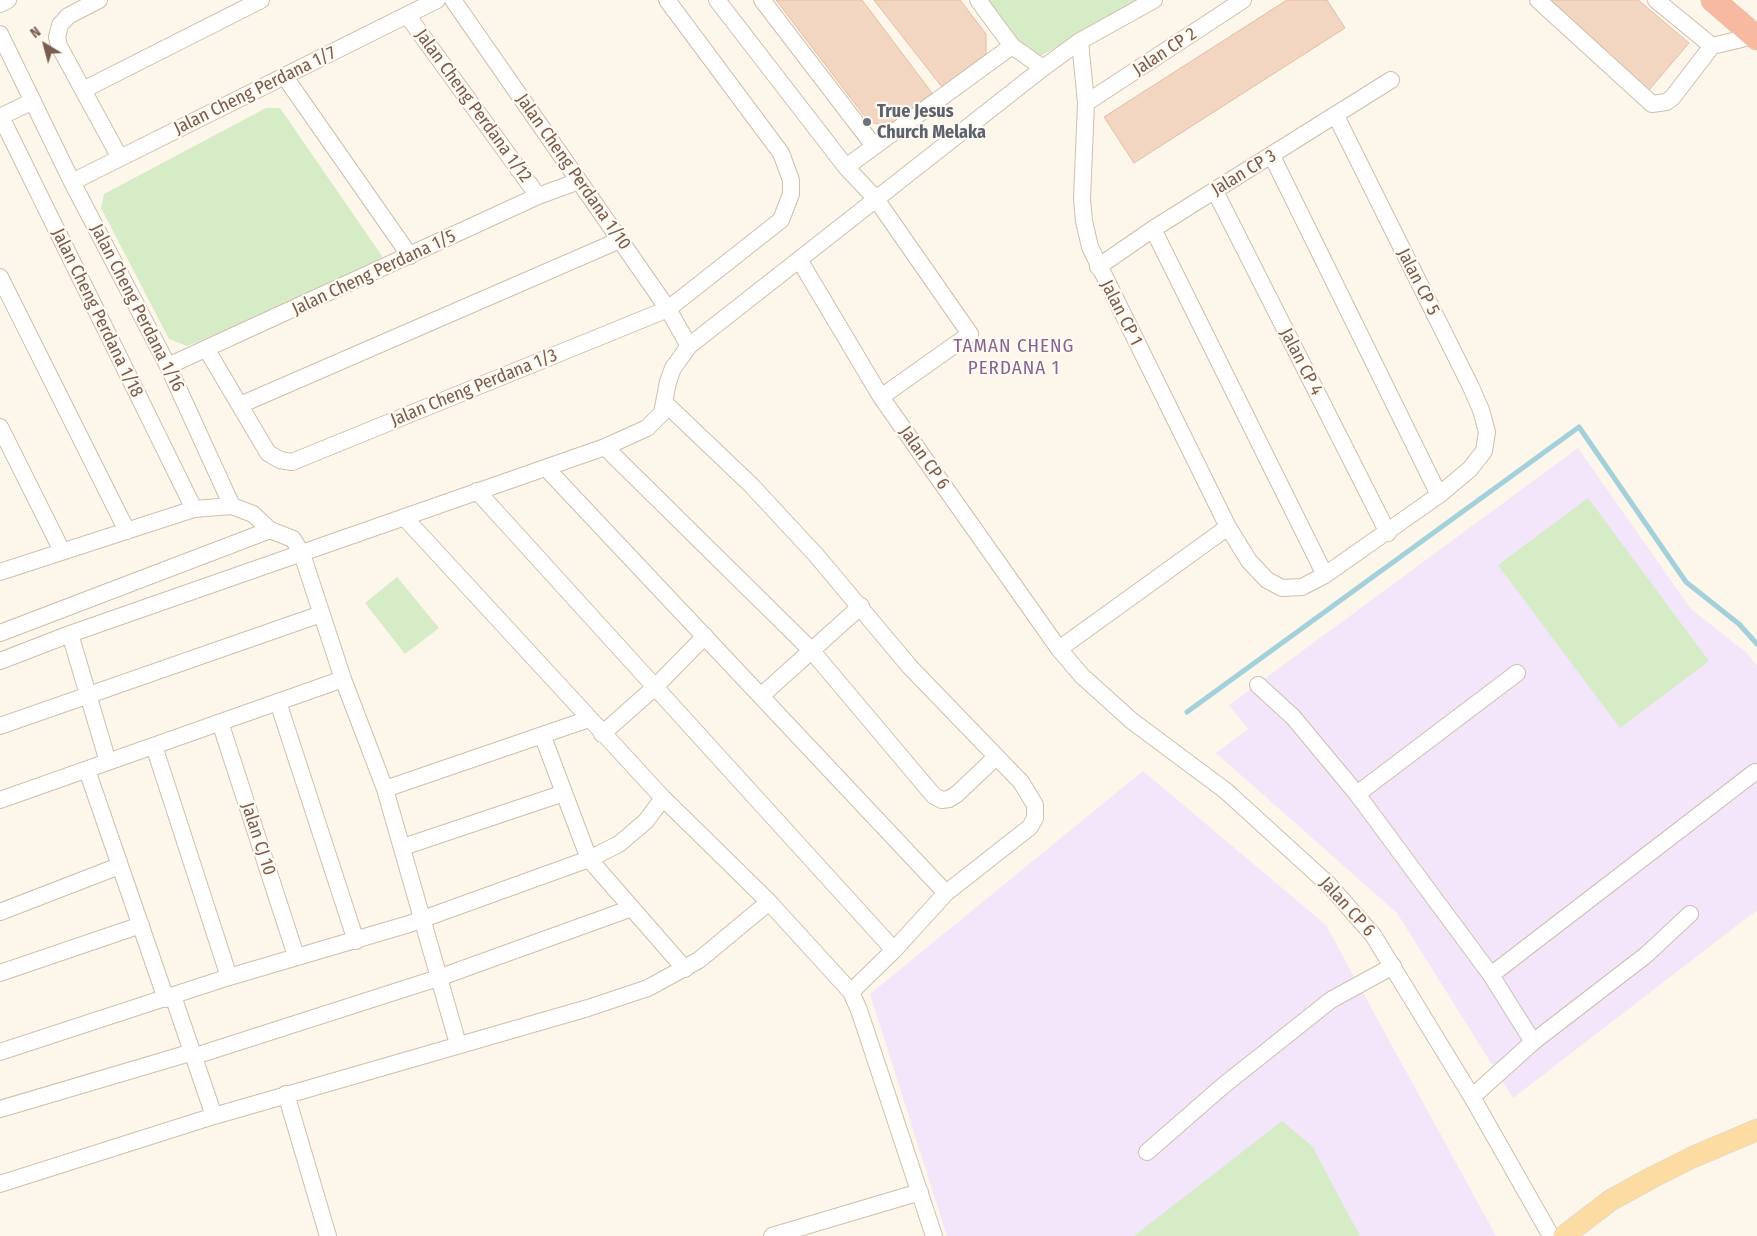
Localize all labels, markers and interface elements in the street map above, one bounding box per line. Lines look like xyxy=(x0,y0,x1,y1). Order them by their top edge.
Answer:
north arrow xyxy=(20,20,70,70)
text: N xyxy=(27,23,44,42)
street label: Jalan CP 2 xyxy=(1129,23,1201,81)
street label: Jalan Cheng Perdana 1/12 xyxy=(410,25,536,187)
street label: Jalan Cheng Perdana 1/7 xyxy=(170,42,340,140)
street label: Jalan Cheng Perdana 1/10 xyxy=(511,90,635,254)
place label: True Jesus Church Melaka xyxy=(877,101,986,144)
marker: True Jesus Church Melaka xyxy=(861,116,873,128)
street label: Jalan CP 3 xyxy=(1208,145,1280,201)
street label: Jalan Cheng Perdana 1/16 xyxy=(85,221,189,395)
street label: Jalan Cheng Perdana 1/18 xyxy=(47,225,147,401)
street label: Jalan Cheng Perdana 1/5 xyxy=(289,226,459,320)
street label: Jalan CP 5 xyxy=(1392,245,1444,319)
street label: Jalan CP 1 xyxy=(1095,277,1147,349)
street label: Jalan CP 4 xyxy=(1275,325,1327,399)
district label: TAMAN CHENG PERDANA 1 xyxy=(952,336,1076,380)
street label: Jalan Cheng Perdana 1/3 xyxy=(388,345,560,431)
street label: Jalan CP 6 xyxy=(894,422,954,494)
street label: Jalan CJ 10 xyxy=(236,800,280,878)
street label: Jalan CP 6 xyxy=(1315,873,1379,941)

